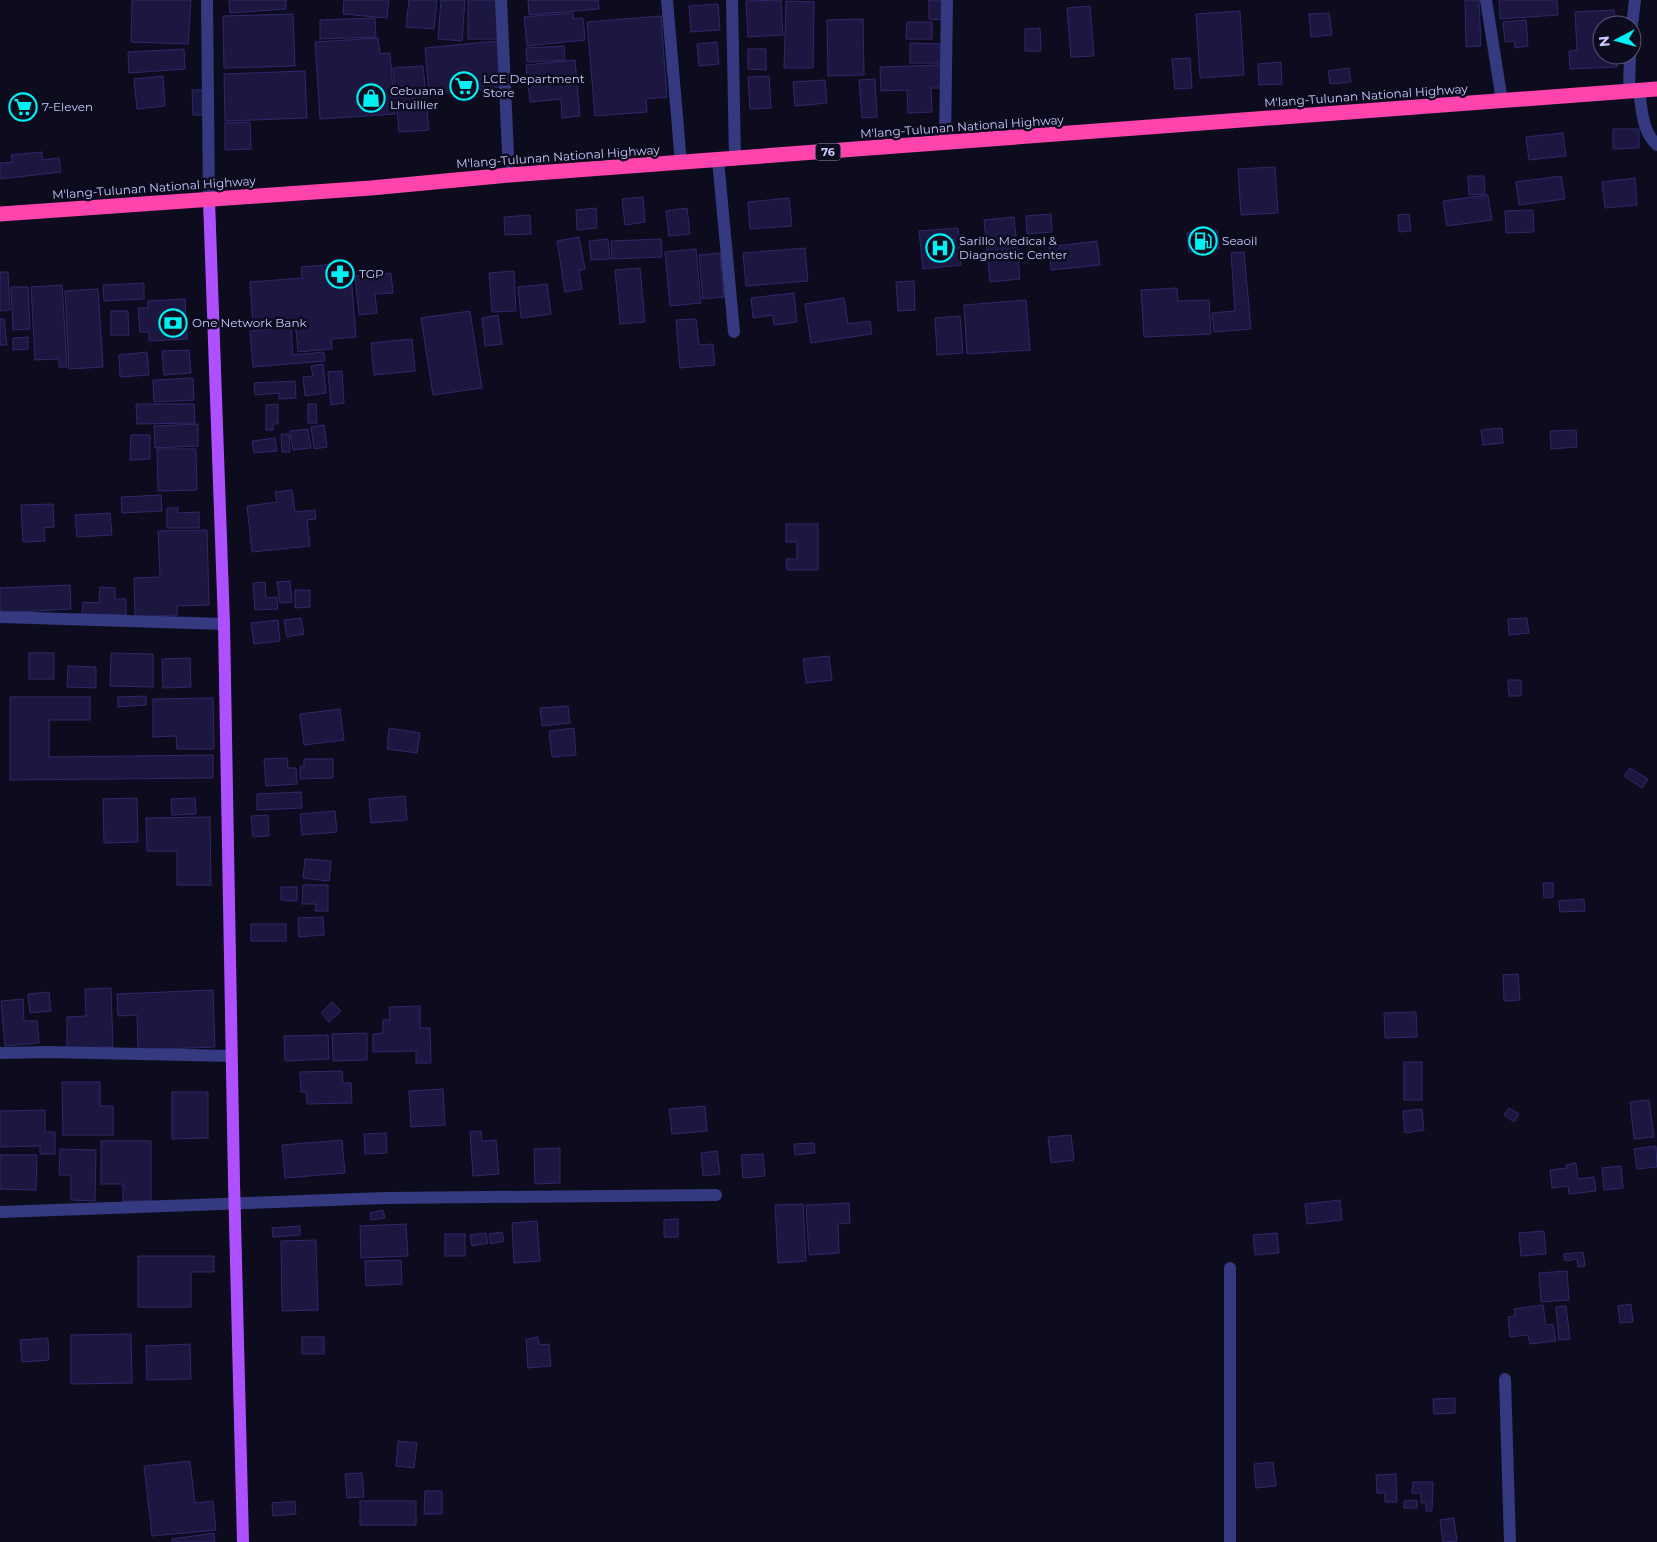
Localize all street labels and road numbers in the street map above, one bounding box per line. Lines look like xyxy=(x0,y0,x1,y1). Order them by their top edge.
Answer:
street label: M'lang-Tulunan National Highway xyxy=(1264,81,1469,110)
street label: M'lang-Tulunan National Highway xyxy=(860,112,1065,141)
street label: M'lang-Tulunan National Highway xyxy=(456,142,661,171)
road number: 76 xyxy=(816,144,840,160)
street label: M'lang-Tulunan National Highway xyxy=(52,173,257,202)

